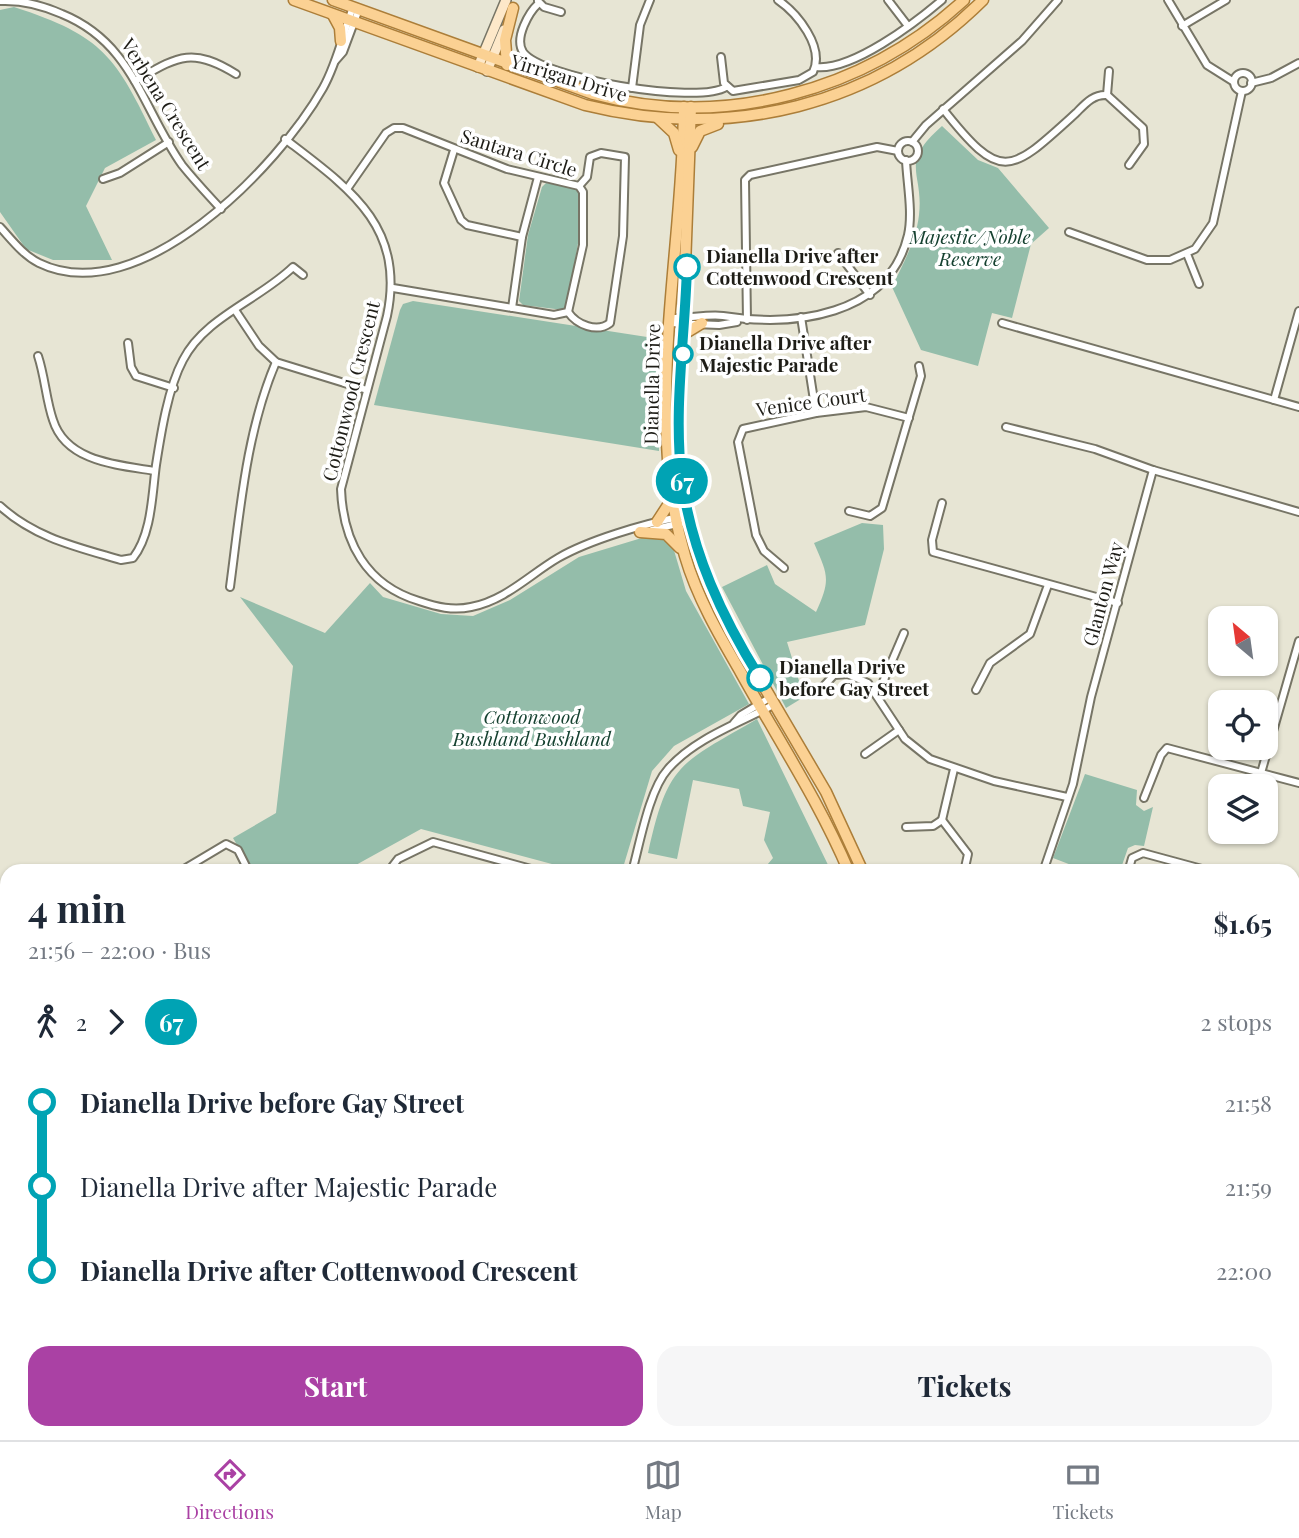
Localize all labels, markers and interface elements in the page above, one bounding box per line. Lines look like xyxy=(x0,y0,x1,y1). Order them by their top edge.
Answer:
street label: Verbena Crescent xyxy=(115,32,218,174)
street label: Yirrigan Drive xyxy=(507,47,631,107)
street label: Santara Circle xyxy=(458,122,581,182)
park label: Majestic/Noble Reserve xyxy=(908,223,1031,271)
place label: Dianella Drive after Cottenwood Crescent xyxy=(706,242,894,290)
marker: Dianella Drive after Cottenwood Crescent xyxy=(674,254,700,280)
street label: Cottonwood Crescent xyxy=(315,298,385,484)
street label: Dianella Drive xyxy=(637,323,665,445)
place label: Dianella Drive after Majestic Parade xyxy=(699,329,871,377)
marker: Dianella Drive after Majestic Parade xyxy=(673,344,693,364)
street label: Venice Court xyxy=(753,380,868,422)
line badge: 67 xyxy=(650,458,714,504)
text: 67 xyxy=(670,465,694,497)
street label: Glanton Way xyxy=(1076,538,1129,649)
north arrow xyxy=(1208,606,1278,676)
map controls xyxy=(1208,606,1278,844)
place label: Dianella Drive before Gay Street xyxy=(779,653,929,701)
marker: Dianella Drive before Gay Street xyxy=(747,665,773,691)
button: locate xyxy=(1208,690,1278,760)
park label: Cottonwood Bushland Bushland xyxy=(452,703,612,751)
button: layers xyxy=(1208,774,1278,844)
text: 4 min xyxy=(28,882,126,933)
text: $1.65 xyxy=(1214,906,1272,941)
text: 21:56 – 22:00 · Bus xyxy=(28,934,211,965)
icon: walk xyxy=(28,1003,66,1041)
icon: forward xyxy=(97,1003,135,1041)
text: 2 xyxy=(76,1006,87,1037)
text: 67 xyxy=(159,1006,183,1038)
text: 2 stops xyxy=(1201,1006,1272,1037)
text: Dianella Drive before Gay Street xyxy=(80,1085,464,1120)
text: 21:58 xyxy=(1225,1087,1272,1118)
text: Dianella Drive after Majestic Parade xyxy=(80,1169,497,1204)
text: 21:59 xyxy=(1225,1171,1272,1202)
text: Dianella Drive after Cottenwood Crescent xyxy=(80,1253,578,1288)
text: 22:00 xyxy=(1216,1255,1272,1286)
button: Start xyxy=(28,1346,643,1426)
button: Tickets xyxy=(657,1346,1272,1426)
tab: Directions xyxy=(185,1456,274,1524)
tab: Map xyxy=(644,1456,682,1524)
tab: Tickets xyxy=(1052,1456,1114,1524)

